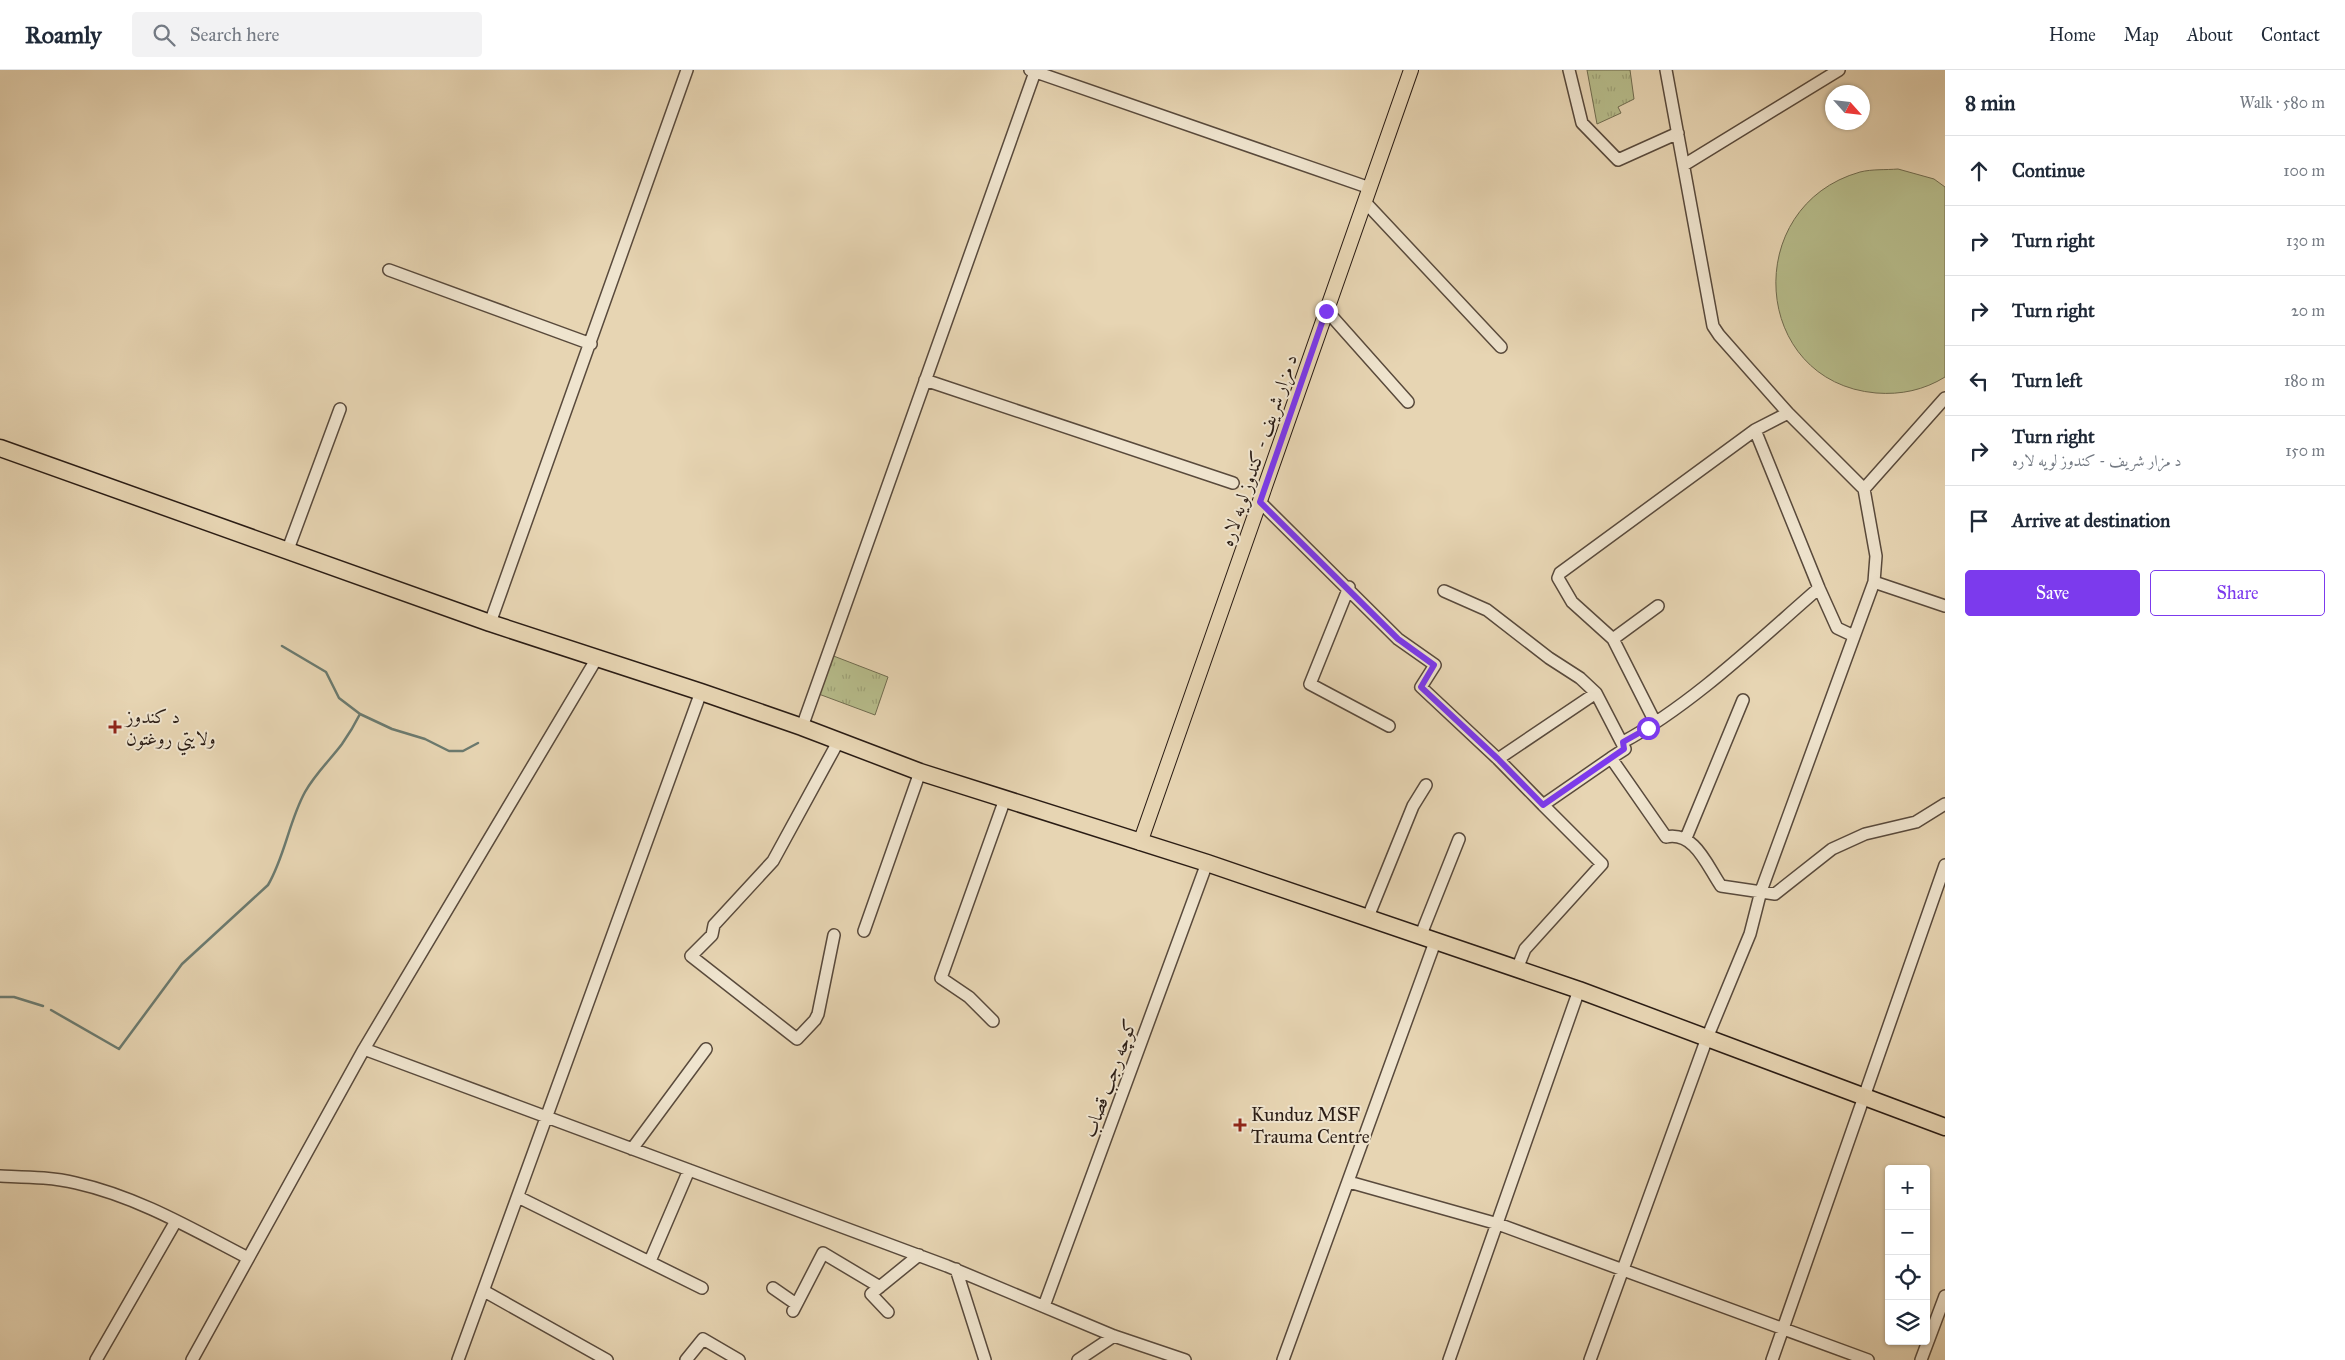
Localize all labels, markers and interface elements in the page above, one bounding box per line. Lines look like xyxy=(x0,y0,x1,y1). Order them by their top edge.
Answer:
search box xyxy=(132,12,482,57)
text: Roamly xyxy=(25,20,102,50)
icon: search xyxy=(150,21,178,49)
text: Search here xyxy=(190,23,280,46)
text: Home xyxy=(2049,24,2096,46)
text: Map xyxy=(2124,24,2159,46)
text: About xyxy=(2187,24,2233,46)
text: Contact xyxy=(2261,24,2320,46)
north arrow xyxy=(1825,85,1870,130)
text: 8 min xyxy=(1965,90,2015,116)
text: Walk · 580 m xyxy=(2240,93,2325,112)
icon: ahead xyxy=(1965,157,1993,185)
text: Continue xyxy=(2012,159,2085,182)
text: 100 m xyxy=(2283,161,2325,180)
icon: right xyxy=(1965,227,1993,255)
text: Turn right xyxy=(2012,229,2095,252)
text: 130 m xyxy=(2286,231,2325,250)
icon: right xyxy=(1965,297,1993,325)
text: Turn right xyxy=(2012,299,2095,322)
route end xyxy=(1315,300,1338,323)
text: 20 m xyxy=(2291,301,2325,320)
street label: د مزار شریف - کندوز لویه لاره xyxy=(1215,351,1304,550)
icon: left xyxy=(1965,367,1993,395)
text: Turn left xyxy=(2012,369,2082,392)
text: 180 m xyxy=(2284,371,2325,390)
text: Turn right xyxy=(2012,425,2095,448)
icon: right xyxy=(1965,437,1993,465)
text: 150 m xyxy=(2285,441,2325,460)
text: د مزار شریف - کندوز لویه لاره xyxy=(2012,451,2182,470)
icon: arrive xyxy=(1965,507,1993,535)
text: Arrive at destination xyxy=(2012,509,2170,532)
button: Save xyxy=(1965,570,2140,616)
button: Share xyxy=(2150,570,2325,616)
place label: د کندوز ولایتي روغتون xyxy=(124,705,216,756)
route start xyxy=(1637,717,1660,740)
marker: د کندوز ولایتي روغتون xyxy=(108,720,122,734)
street label: کوچه رجب قصاب xyxy=(1077,1016,1143,1141)
place label: Kunduz MSF Trauma Centre xyxy=(1251,1103,1370,1148)
marker: Kunduz MSF Trauma Centre xyxy=(1233,1118,1247,1132)
map controls xyxy=(1885,1165,1930,1345)
button: + xyxy=(1885,1165,1930,1210)
button: − xyxy=(1885,1210,1930,1255)
button: locate xyxy=(1885,1255,1930,1300)
button: layers xyxy=(1885,1300,1930,1345)

